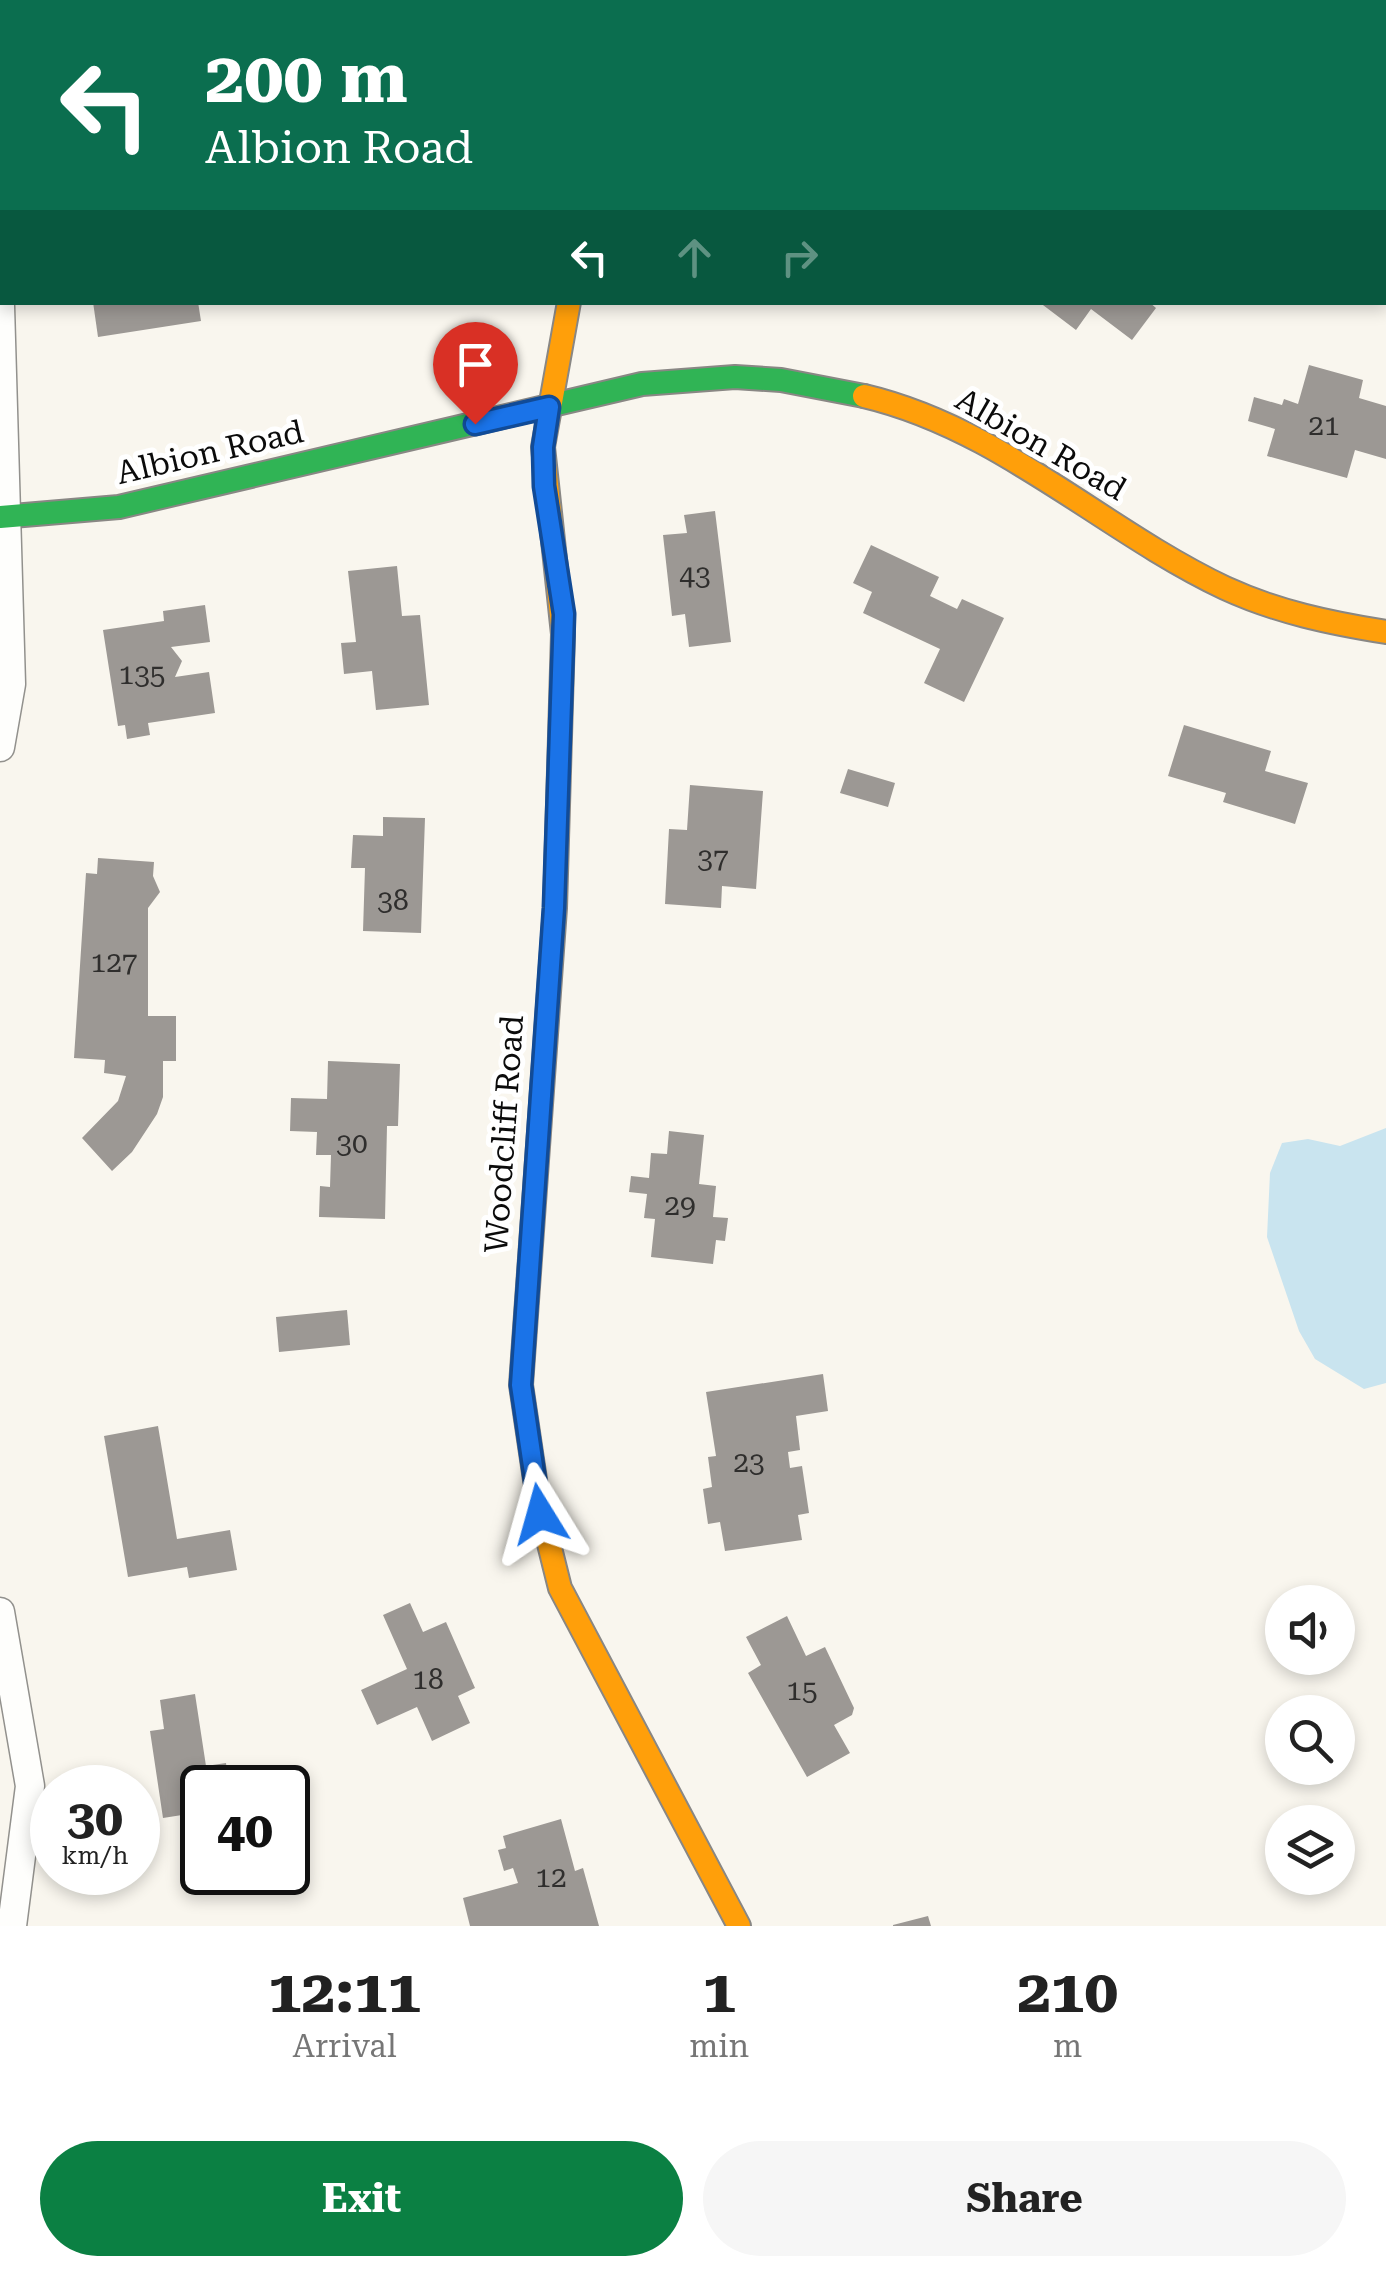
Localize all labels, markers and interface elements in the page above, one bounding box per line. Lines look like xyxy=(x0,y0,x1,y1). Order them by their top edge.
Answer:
text: 200 m xyxy=(205,37,408,119)
icon: left xyxy=(40,40,170,170)
text: Albion Road xyxy=(205,121,473,174)
icon: left xyxy=(562,230,617,285)
icon: ahead xyxy=(667,230,722,285)
icon: right xyxy=(772,230,827,285)
pin xyxy=(433,322,518,425)
icon: arrive xyxy=(448,337,503,392)
street label: Albion Road xyxy=(949,380,1133,508)
house number: 21 xyxy=(1308,409,1340,442)
street label: Albion Road xyxy=(113,412,307,492)
house number: 43 xyxy=(679,559,711,592)
house number: 135 xyxy=(118,658,166,691)
house number: 37 xyxy=(697,842,729,875)
house number: 38 xyxy=(377,884,409,917)
house number: 127 xyxy=(90,946,138,979)
street label: Woodcliff Road xyxy=(477,1014,531,1254)
house number: 30 xyxy=(336,1127,368,1160)
house number: 29 xyxy=(664,1189,696,1222)
house number: 23 xyxy=(733,1446,765,1479)
position arrow xyxy=(488,1462,592,1566)
map controls xyxy=(1265,1585,1355,1895)
button: sound xyxy=(1265,1585,1355,1675)
house number: 18 xyxy=(412,1663,444,1696)
house number: 15 xyxy=(786,1674,818,1707)
button: search xyxy=(1265,1695,1355,1785)
speed limit sign: 40 xyxy=(180,1765,310,1895)
text: 30 xyxy=(67,1789,123,1847)
button: layers xyxy=(1265,1805,1355,1895)
text: km/h xyxy=(62,1841,128,1870)
house number: 12 xyxy=(535,1861,567,1894)
text: 12:11 xyxy=(268,1956,421,2027)
text: 1 xyxy=(702,1956,736,2027)
text: 210 xyxy=(1017,1956,1118,2027)
text: Arrival xyxy=(293,2027,397,2065)
text: min xyxy=(689,2027,749,2065)
text: m xyxy=(1053,2027,1082,2065)
button: Exit xyxy=(40,2141,683,2256)
button: Share xyxy=(703,2141,1346,2256)

